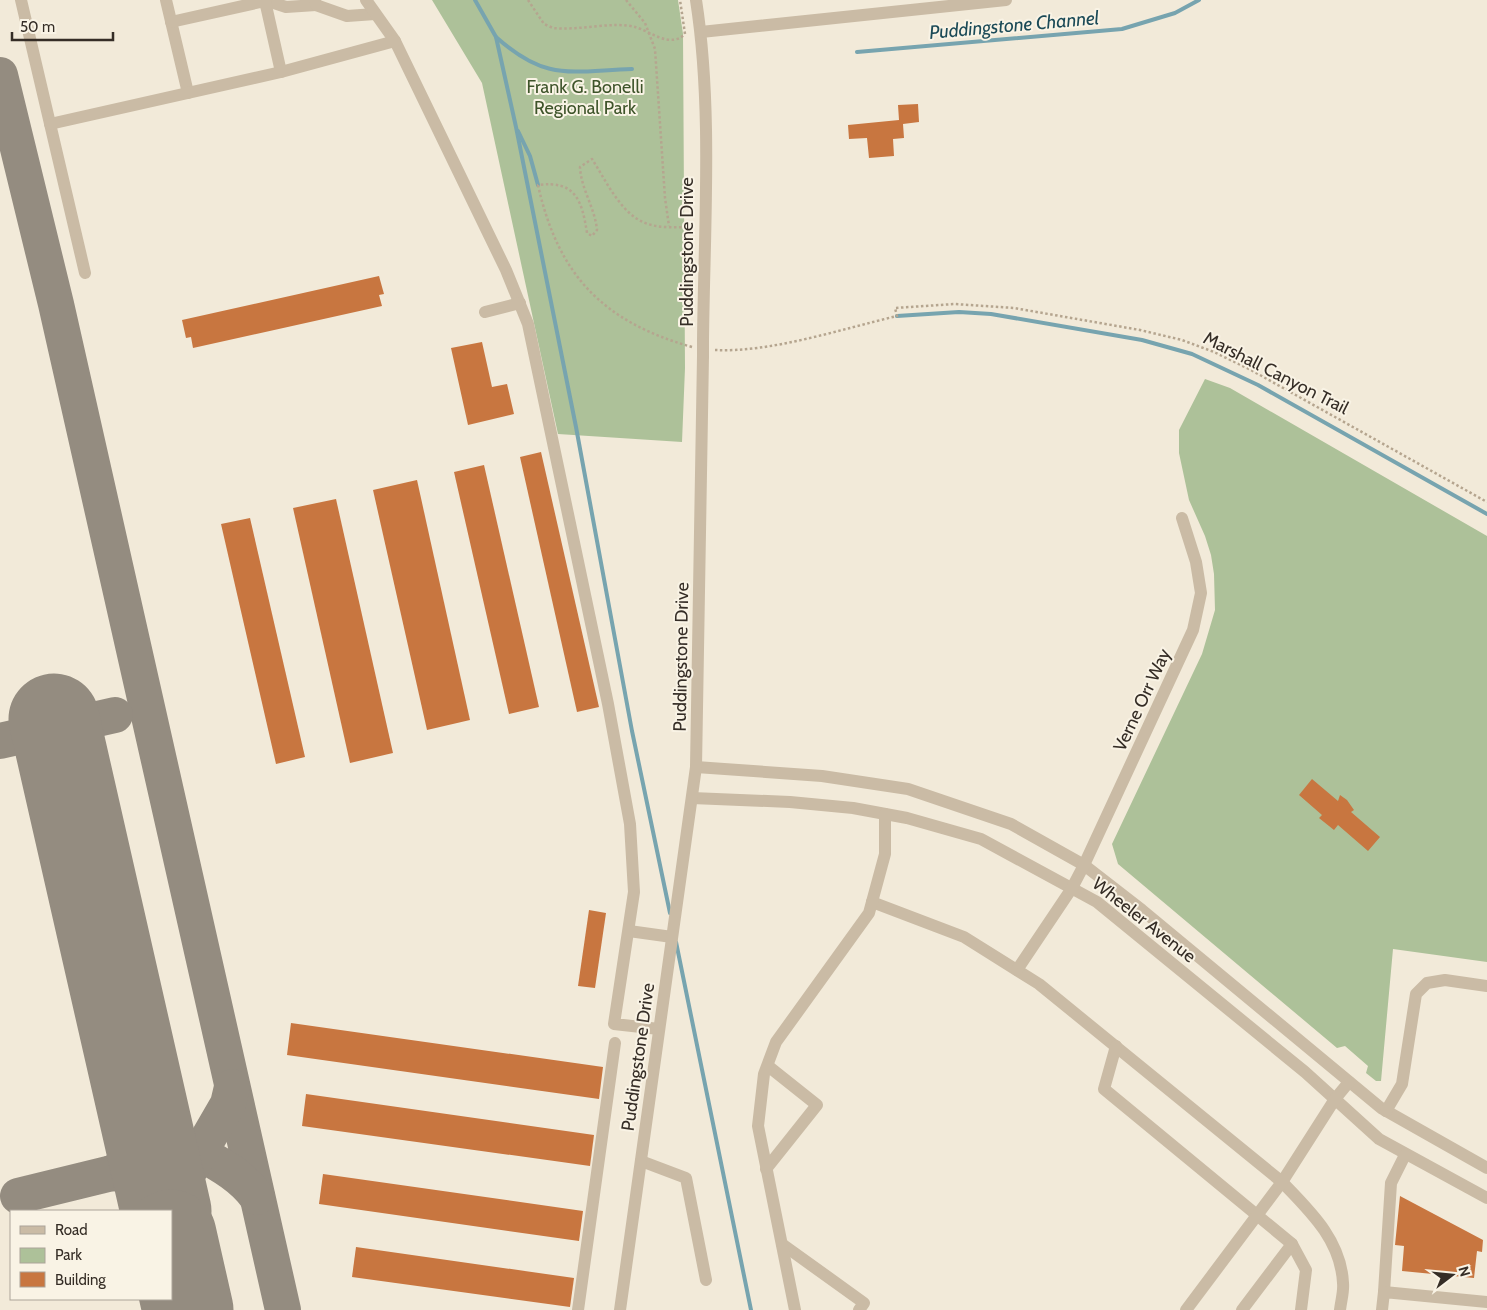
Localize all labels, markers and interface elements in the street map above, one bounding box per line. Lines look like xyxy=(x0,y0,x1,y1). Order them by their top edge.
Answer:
water label: Puddingstone Channel xyxy=(928,6,1100,44)
scale bar xyxy=(12,10,114,42)
text: 50 m xyxy=(20,18,55,36)
park label: Frank G. Bonelli Regional Park xyxy=(526,76,644,119)
street label: Puddingstone Drive xyxy=(676,177,698,327)
street label: Marshall Canyon Trail xyxy=(1200,327,1353,419)
street label: Puddingstone Drive xyxy=(669,582,693,732)
street label: Verne Orr Way xyxy=(1109,645,1175,755)
street label: Wheeler Avenue xyxy=(1088,873,1200,967)
street label: Puddingstone Drive xyxy=(617,981,659,1133)
legend xyxy=(10,1210,172,1300)
text: Road xyxy=(55,1221,88,1239)
text: Park xyxy=(55,1246,82,1264)
north arrow xyxy=(1427,1250,1477,1300)
text: N xyxy=(1454,1264,1475,1279)
text: Building xyxy=(55,1271,106,1289)

